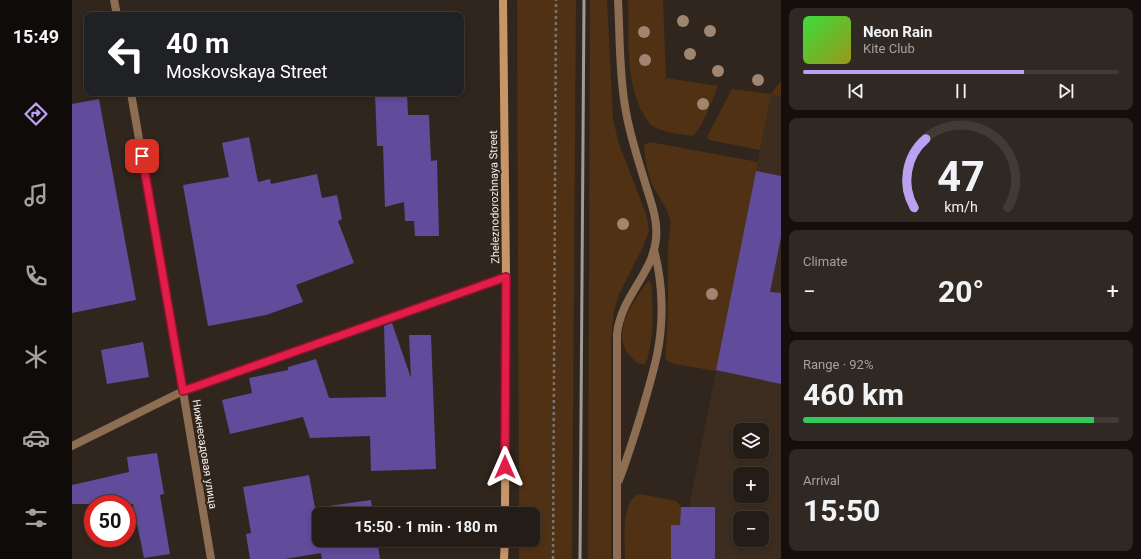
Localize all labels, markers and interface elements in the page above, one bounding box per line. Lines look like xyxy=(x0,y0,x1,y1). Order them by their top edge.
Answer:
text: Neon Rain xyxy=(863,23,932,41)
text: 15:49 xyxy=(13,26,59,47)
text: 40 m xyxy=(166,27,229,60)
icon: left xyxy=(100,28,152,80)
text: Kite Club xyxy=(863,41,915,56)
text: Moskovskaya Street xyxy=(166,61,327,82)
icon: previous xyxy=(845,80,867,102)
icon: pause xyxy=(950,80,972,102)
icon: next xyxy=(1055,80,1077,102)
icon: directions xyxy=(22,100,50,128)
street label: Zheleznodorozhnaya Street xyxy=(487,130,502,264)
pin xyxy=(125,139,159,173)
icon: arrive xyxy=(131,145,153,167)
text: 47 xyxy=(937,152,985,201)
icon: music xyxy=(22,181,50,209)
text: km/h xyxy=(944,198,978,214)
text: Climate xyxy=(803,254,847,269)
icon: phone xyxy=(22,262,50,290)
text: 20° xyxy=(938,274,984,309)
text: − xyxy=(803,279,816,304)
text: + xyxy=(1107,279,1119,304)
icon: climate xyxy=(22,343,50,371)
text: Range · 92% xyxy=(803,357,873,372)
text: 460 km xyxy=(803,377,904,412)
street label: Нижнесадовая улица xyxy=(189,398,220,510)
map controls xyxy=(733,423,769,547)
button: layers xyxy=(733,423,769,459)
icon: car xyxy=(22,424,50,452)
position arrow xyxy=(484,446,526,488)
button: + xyxy=(733,467,769,503)
text: Arrival xyxy=(803,473,840,488)
text: 15:50 xyxy=(803,493,880,528)
speed limit sign: 50 xyxy=(84,495,136,547)
icon: filters xyxy=(22,504,50,532)
button: − xyxy=(733,511,769,547)
text: 15:50 · 1 min · 180 m xyxy=(355,518,497,536)

